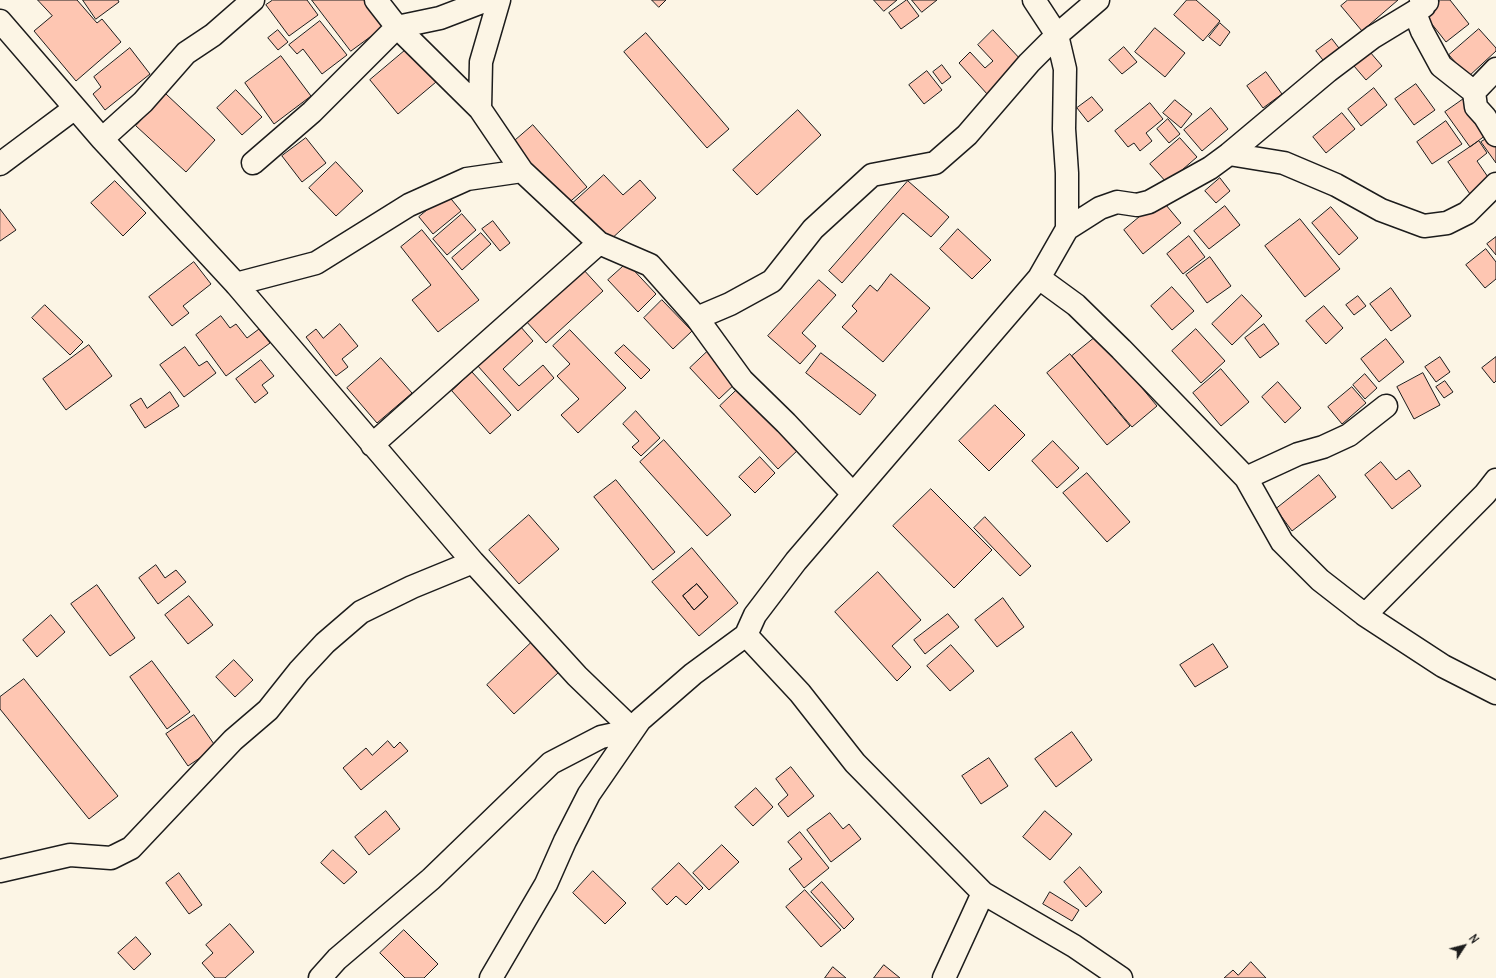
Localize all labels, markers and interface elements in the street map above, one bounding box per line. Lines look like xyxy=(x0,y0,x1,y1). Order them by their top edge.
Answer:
north arrow xyxy=(1444,926,1484,966)
text: N xyxy=(1466,932,1482,946)

